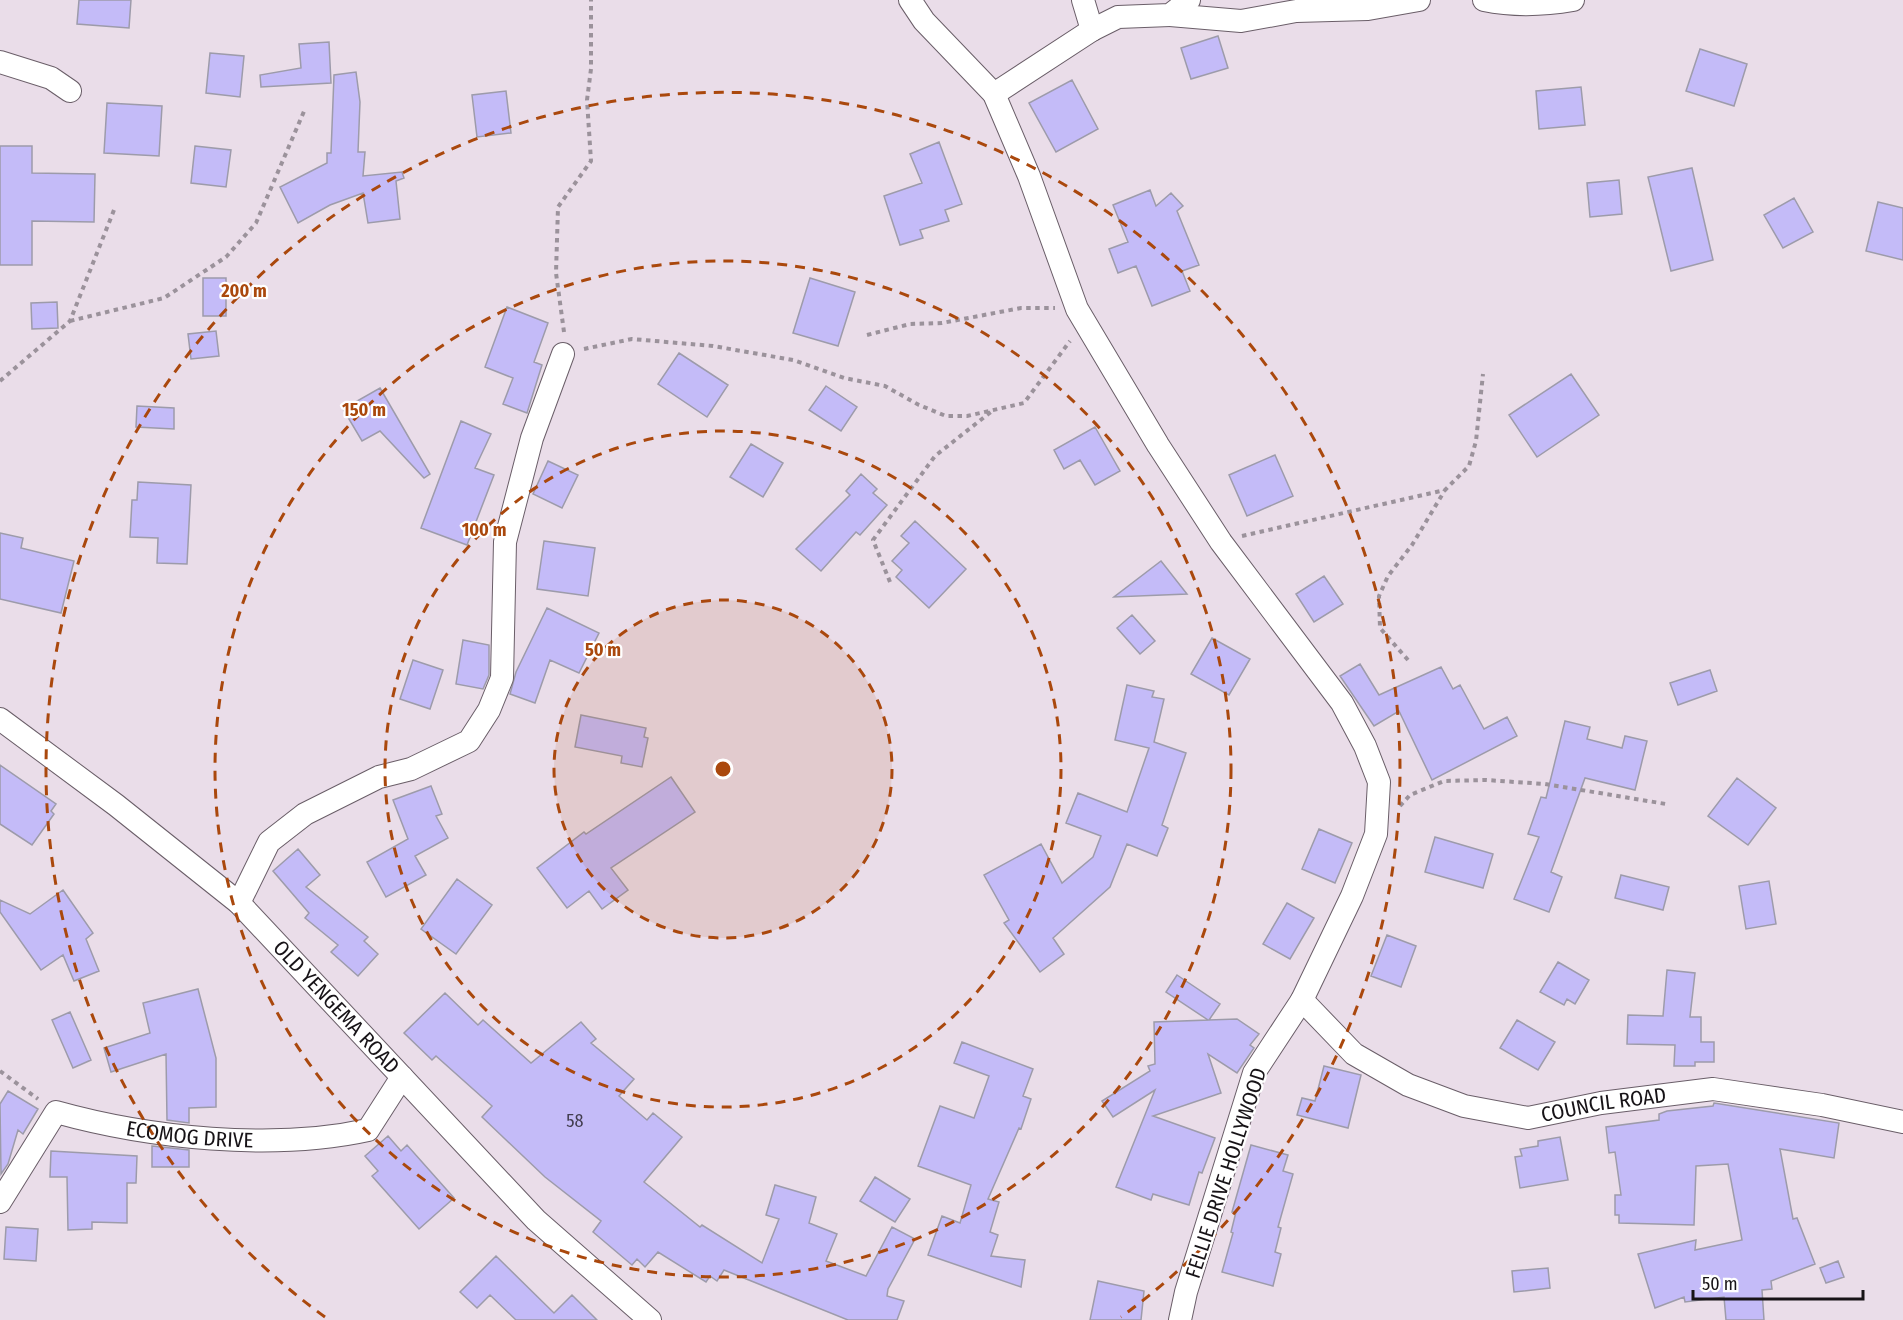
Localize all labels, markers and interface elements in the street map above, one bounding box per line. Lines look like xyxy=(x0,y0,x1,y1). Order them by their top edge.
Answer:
text: 200 m xyxy=(220,280,267,302)
text: 150 m xyxy=(342,399,386,421)
text: 100 m xyxy=(462,519,506,541)
text: 50 m xyxy=(585,639,621,661)
centre of rings xyxy=(713,759,733,779)
street label: OLD YENGEMA ROAD xyxy=(268,935,405,1079)
street label: FELLIE DRIVE HOLLYWOOD xyxy=(1180,1064,1272,1282)
street label: COUNCIL ROAD xyxy=(1539,1082,1668,1128)
house number: 58 xyxy=(566,1110,584,1132)
street label: ECOMOG DRIVE xyxy=(124,1115,254,1153)
scale bar xyxy=(1693,1263,1862,1301)
text: 50 m xyxy=(1702,1273,1738,1295)

